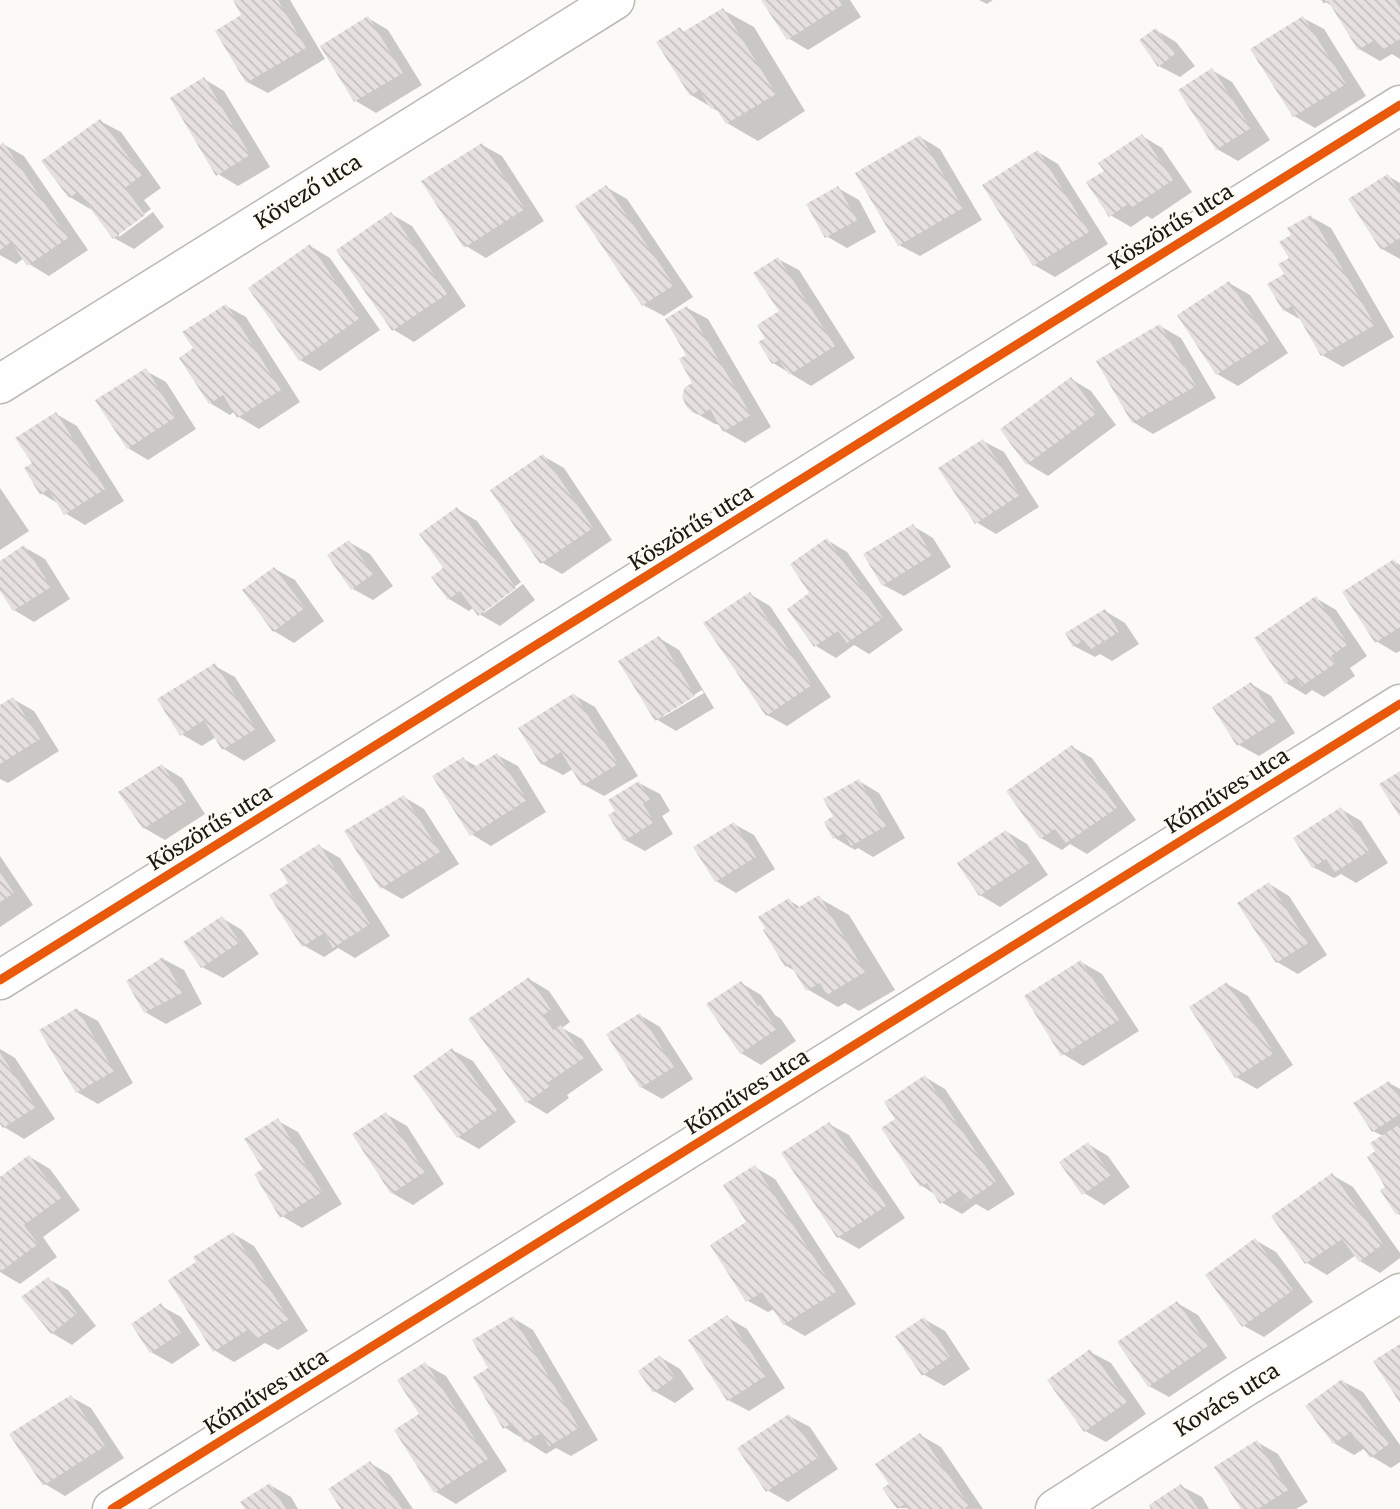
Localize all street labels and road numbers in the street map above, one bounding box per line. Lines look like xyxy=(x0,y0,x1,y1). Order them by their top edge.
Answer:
street label: Kövező utca xyxy=(249,148,366,235)
street label: Köszörűs utca xyxy=(1104,178,1238,275)
street label: Köszörűs utca xyxy=(624,479,758,576)
street label: Kőműves utca xyxy=(1160,742,1294,839)
street label: Köszörűs utca xyxy=(143,779,277,876)
street label: Kőműves utca xyxy=(680,1043,814,1140)
street label: Kőműves utca xyxy=(199,1343,333,1440)
street label: Kovács utca xyxy=(1169,1357,1284,1442)

